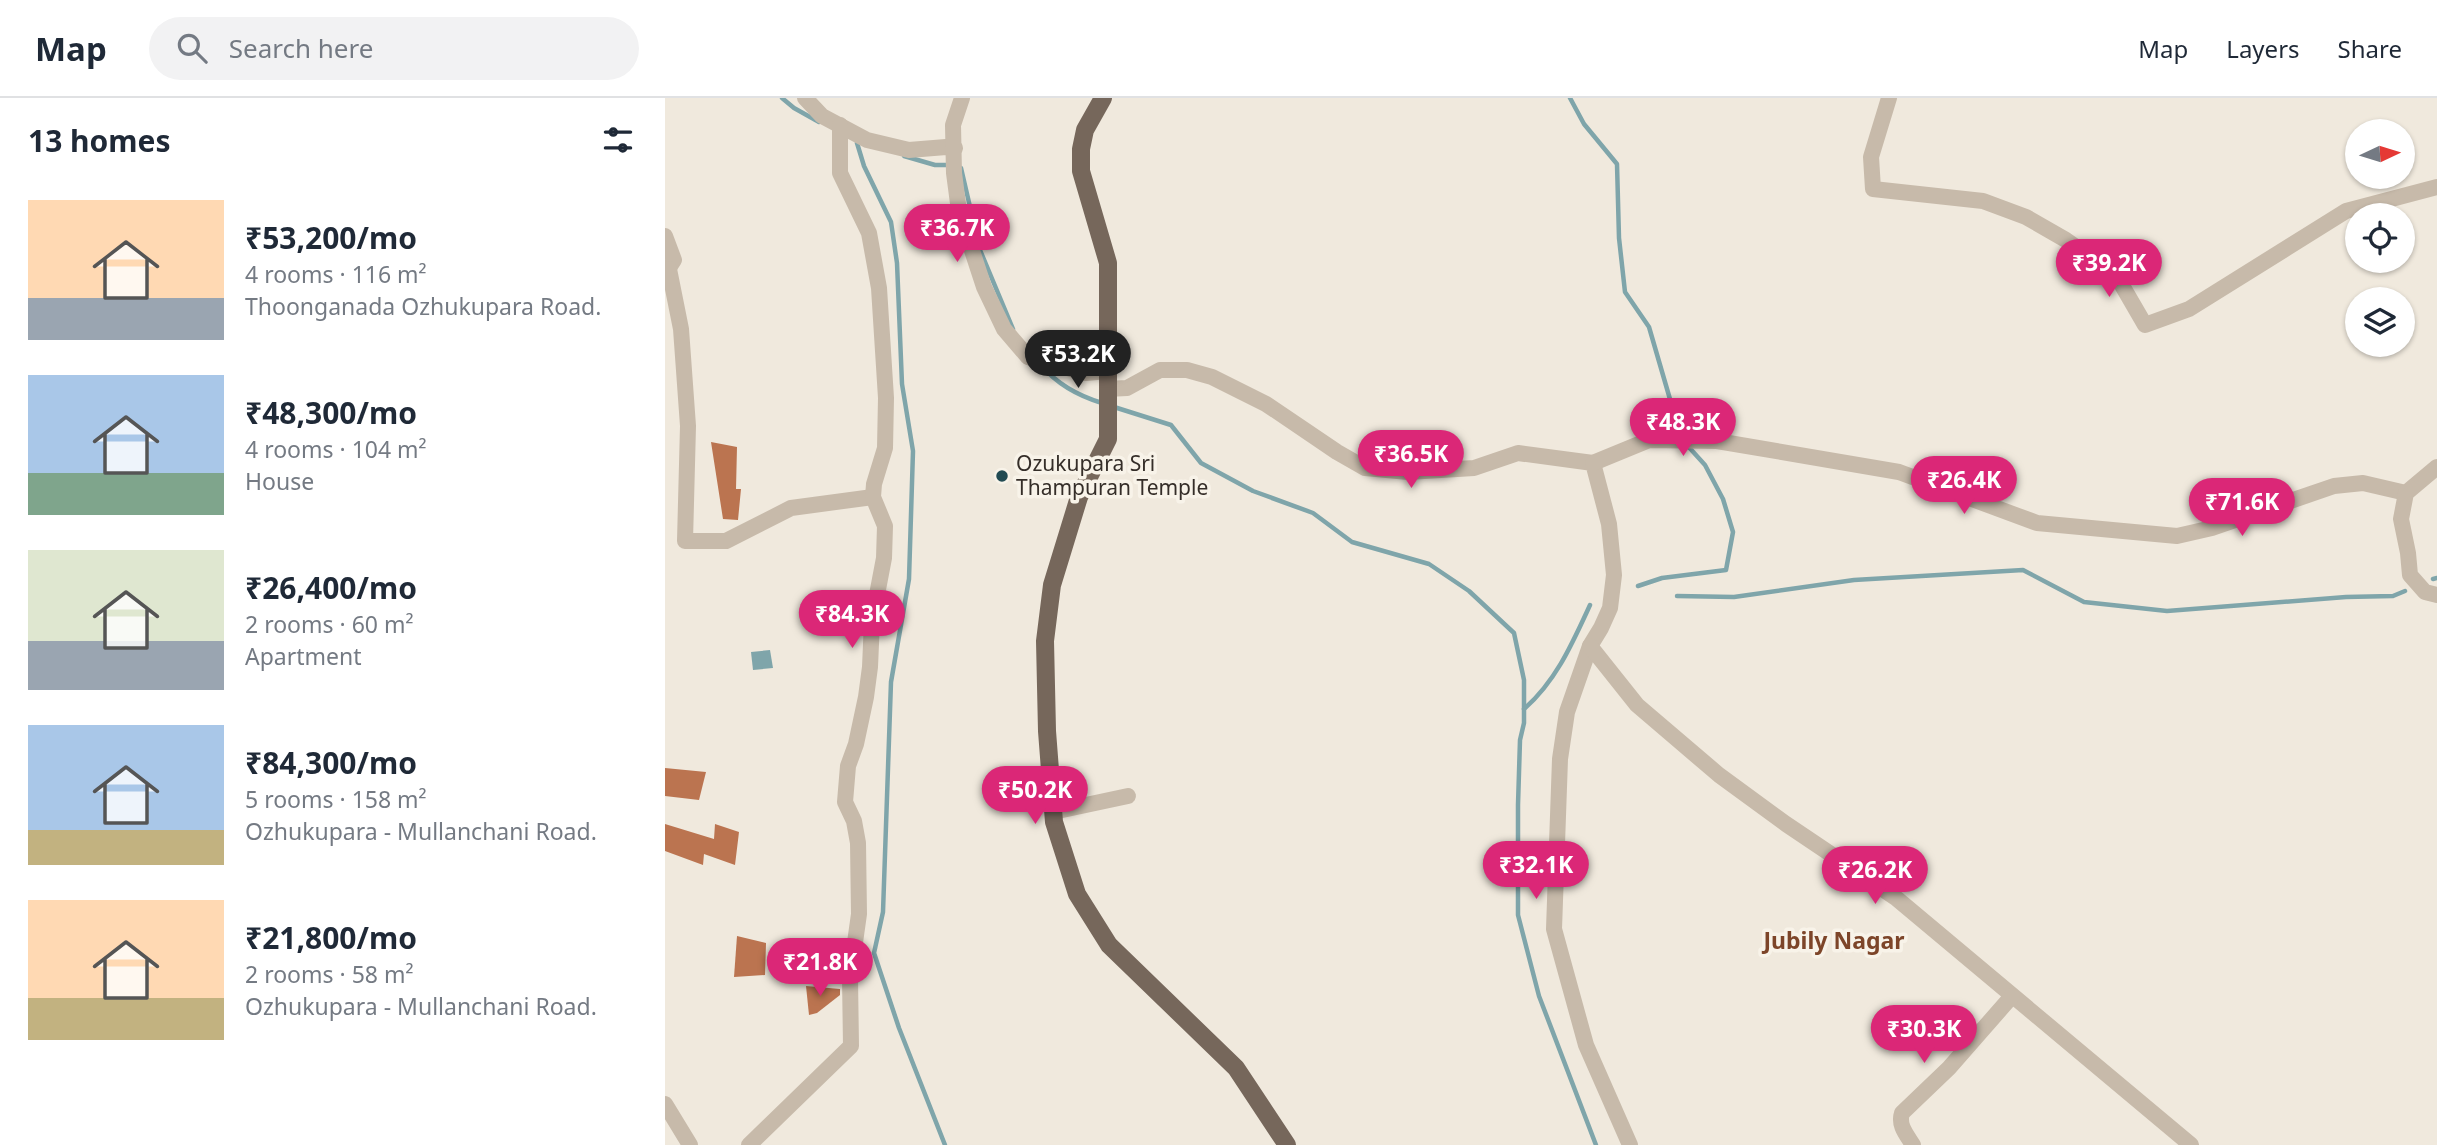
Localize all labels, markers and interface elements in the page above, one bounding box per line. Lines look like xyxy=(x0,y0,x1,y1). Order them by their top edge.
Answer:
search box xyxy=(149,17,639,80)
text: Map xyxy=(35,26,107,71)
icon: search xyxy=(173,29,211,67)
text: Search here xyxy=(229,30,373,66)
text: Map xyxy=(2138,32,2188,65)
text: Layers xyxy=(2226,32,2300,65)
text: Share xyxy=(2338,32,2402,65)
north arrow xyxy=(2345,119,2415,189)
map controls xyxy=(2345,119,2415,357)
text: 13 homes xyxy=(28,120,171,161)
icon: filters xyxy=(599,121,637,159)
button: locate xyxy=(2345,203,2415,273)
pin: ₹36.7K xyxy=(900,204,1014,264)
text: ₹36.7K xyxy=(920,211,994,243)
text: ₹53,200/mo xyxy=(245,217,417,258)
icon: home xyxy=(84,228,168,312)
pin: ₹39.2K xyxy=(2052,240,2166,299)
text: ₹39.2K xyxy=(2072,246,2146,278)
text: 4 rooms · 116 m² xyxy=(245,258,427,290)
button: layers xyxy=(2345,287,2415,357)
text: Thoonganada Ozhukupara Road. xyxy=(245,290,601,322)
pin: ₹53.2K xyxy=(1021,330,1135,390)
text: ₹53.2K xyxy=(1041,337,1115,369)
text: ₹48,300/mo xyxy=(245,392,417,433)
pin: ₹48.3K xyxy=(1626,398,1740,458)
icon: home xyxy=(84,403,168,487)
text: ₹48.3K xyxy=(1646,405,1720,437)
pin: ₹36.5K xyxy=(1354,430,1468,490)
text: 4 rooms · 104 m² xyxy=(245,433,427,465)
text: ₹36.5K xyxy=(1374,437,1448,469)
place label: Ozukupara Sri Thampuran Temple xyxy=(1016,449,1208,501)
pin: ₹26.4K xyxy=(1907,456,2021,516)
text: ₹26.4K xyxy=(1927,463,2001,495)
text: House xyxy=(245,465,314,497)
marker: Ozukupara Sri Thampuran Temple xyxy=(994,468,1010,484)
pin: ₹71.6K xyxy=(2185,478,2299,538)
text: ₹71.6K xyxy=(2205,485,2279,517)
text: ₹26,400/mo xyxy=(245,567,417,608)
icon: home xyxy=(84,578,168,662)
pin: ₹84.3K xyxy=(795,590,909,650)
text: ₹84.3K xyxy=(815,597,889,629)
text: 2 rooms · 60 m² xyxy=(245,608,414,640)
text: Apartment xyxy=(245,640,362,672)
text: ₹84,300/mo xyxy=(245,742,417,783)
icon: home xyxy=(84,753,168,837)
pin: ₹50.2K xyxy=(978,766,1092,826)
text: ₹50.2K xyxy=(998,773,1072,805)
text: 5 rooms · 158 m² xyxy=(245,783,427,815)
text: Ozhukupara - Mullanchani Road. xyxy=(245,815,597,847)
pin: ₹32.1K xyxy=(1479,842,1593,901)
pin: ₹26.2K xyxy=(1818,846,1932,906)
text: ₹32.1K xyxy=(1499,848,1573,880)
text: ₹26.2K xyxy=(1838,853,1912,885)
text: ₹21,800/mo xyxy=(245,917,417,958)
district label: Jubily Nagar xyxy=(1761,924,1905,956)
icon: home xyxy=(84,928,168,1012)
pin: ₹21.8K xyxy=(763,939,877,998)
text: ₹21.8K xyxy=(783,945,857,977)
text: 2 rooms · 58 m² xyxy=(245,958,414,990)
text: Ozhukupara - Mullanchani Road. xyxy=(245,990,597,1022)
pin: ₹30.3K xyxy=(1867,1006,1981,1065)
text: ₹30.3K xyxy=(1887,1012,1961,1044)

